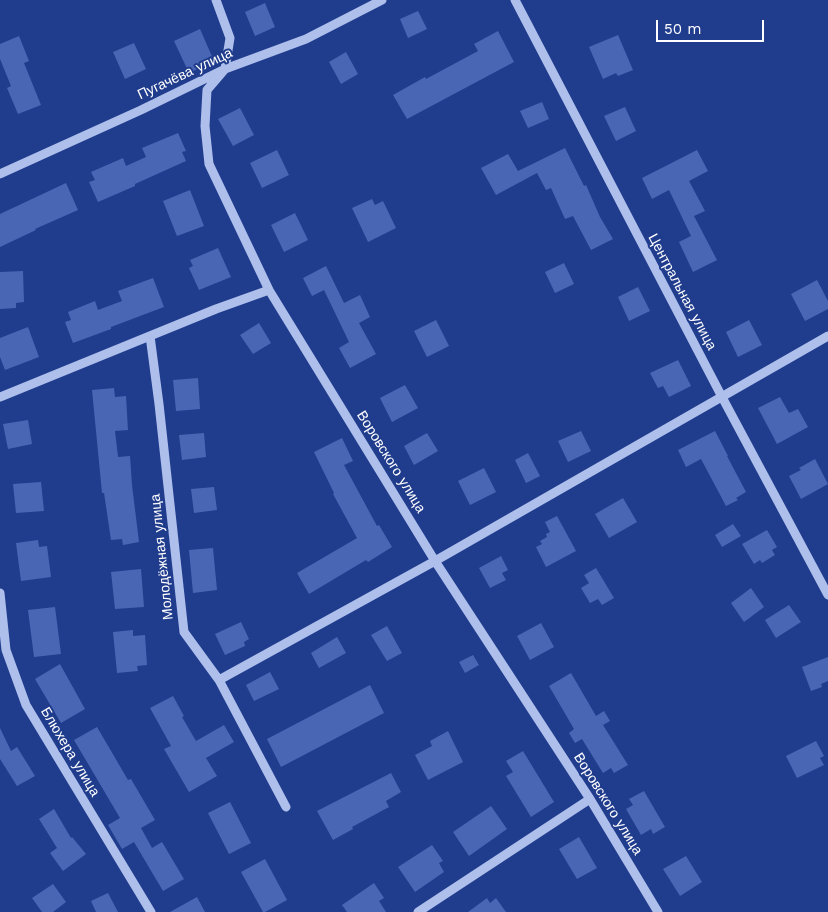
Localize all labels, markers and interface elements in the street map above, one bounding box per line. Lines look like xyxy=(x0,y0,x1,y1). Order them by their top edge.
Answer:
scale bar xyxy=(658,10,766,42)
text: 50 m xyxy=(664,20,701,38)
street label: Пугачёва улица xyxy=(135,45,235,103)
street label: Центральная улица xyxy=(644,231,720,353)
street label: Воровского улица xyxy=(353,408,429,516)
street label: Молодёжная улица xyxy=(147,493,177,621)
street label: Блюхера улица xyxy=(37,704,103,800)
street label: Воровского улица xyxy=(570,750,646,858)

